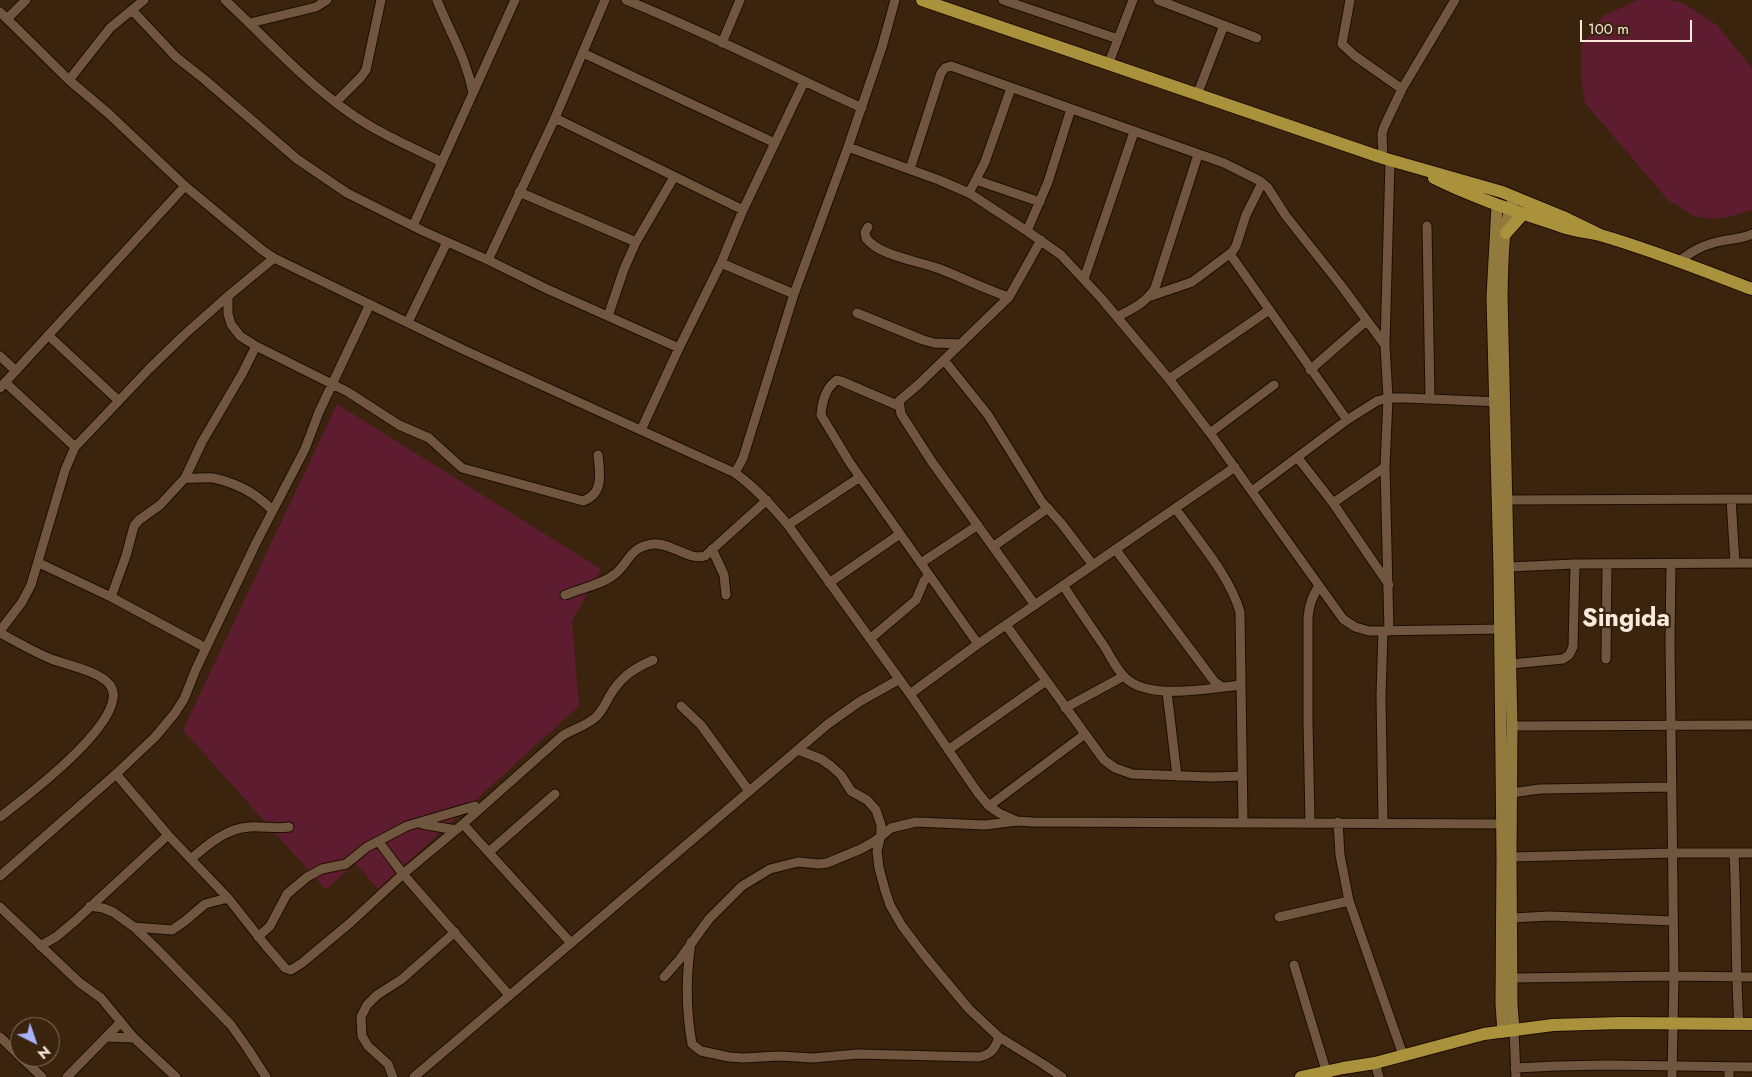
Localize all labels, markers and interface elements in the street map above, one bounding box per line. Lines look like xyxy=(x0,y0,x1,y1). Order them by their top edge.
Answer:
scale bar xyxy=(1582,10,1694,42)
text: 100 m xyxy=(1588,18,1629,40)
district label: Singida xyxy=(1582,605,1670,635)
north arrow xyxy=(10,1017,60,1067)
text: N xyxy=(33,1041,55,1064)

